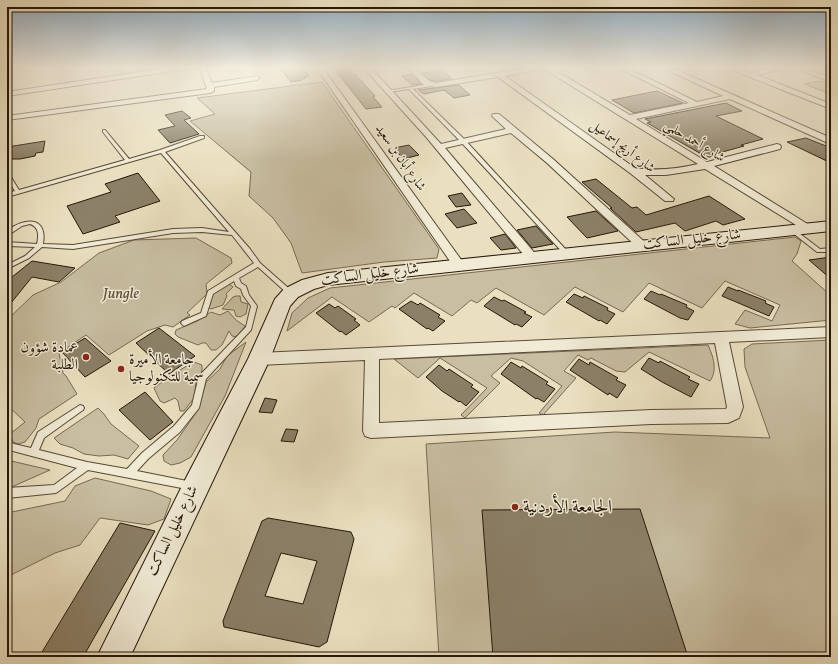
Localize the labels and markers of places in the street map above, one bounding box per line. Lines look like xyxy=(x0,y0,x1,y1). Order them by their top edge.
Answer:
place label: عمادة شؤون الطلبة xyxy=(20,338,78,376)
place label: جامعة الأميرة سمية للتكنولوجيا xyxy=(129,348,204,388)
marker: عمادة شؤون الطلبة xyxy=(81,352,91,362)
marker: جامعة الأميرة سمية للتكنولوجيا xyxy=(116,364,126,374)
place label: الجامعة الأردنية xyxy=(523,493,612,520)
marker: الجامعة الأردنية xyxy=(510,502,520,512)

